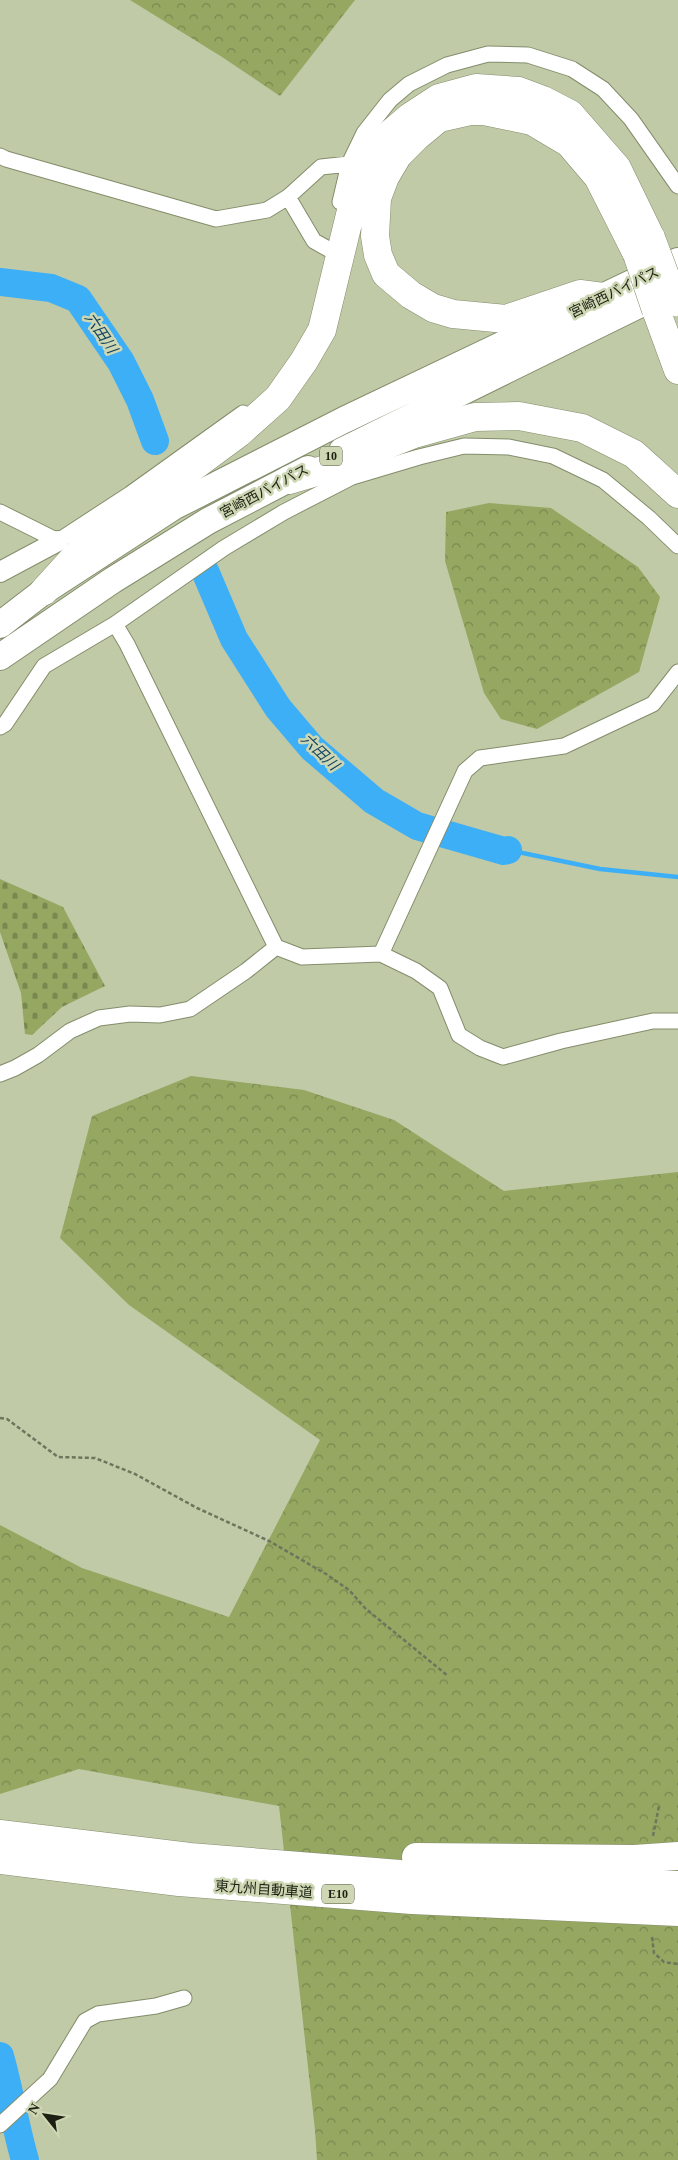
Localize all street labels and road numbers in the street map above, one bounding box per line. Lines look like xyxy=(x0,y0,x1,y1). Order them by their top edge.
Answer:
street label: 宮崎西バイパス xyxy=(567,264,661,321)
road number: 10 xyxy=(320,446,342,466)
street label: 宮崎西バイパス xyxy=(218,462,311,521)
street label: 東九州自動車道 xyxy=(215,1878,313,1900)
road number: E10 xyxy=(322,1885,354,1904)

